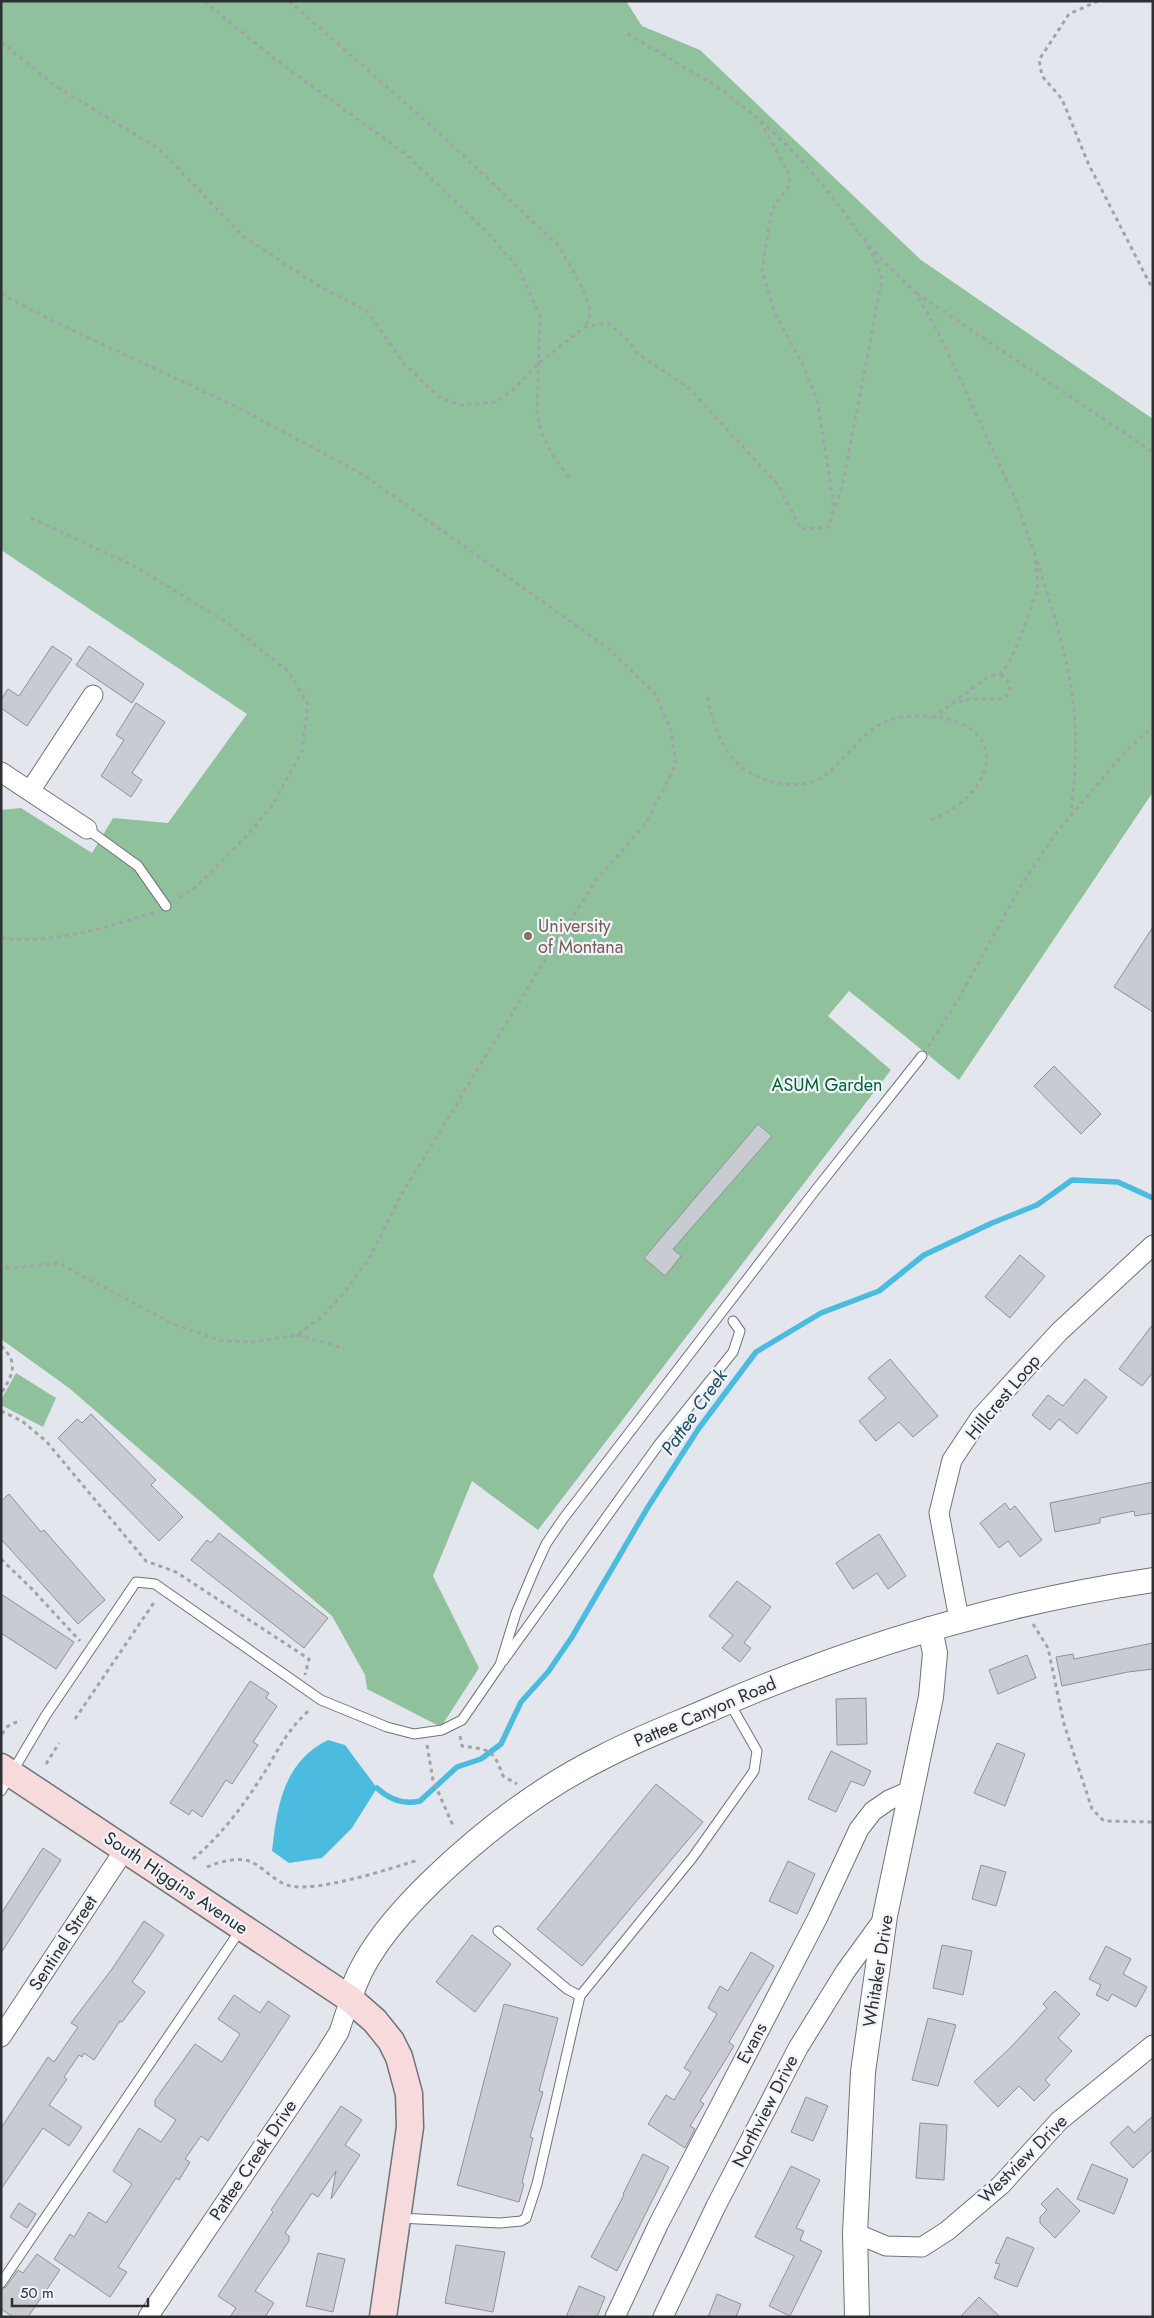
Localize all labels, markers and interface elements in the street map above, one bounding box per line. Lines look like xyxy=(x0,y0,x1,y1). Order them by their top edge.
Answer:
place label: University of Montana xyxy=(538,913,623,960)
marker: University of Montana xyxy=(522,930,534,942)
park label: ASUM Garden xyxy=(772,1072,882,1098)
street label: Hillcrest Loop xyxy=(959,1349,1047,1445)
water label: Pattee Creek xyxy=(654,1363,734,1460)
street label: Pattee Canyon Road xyxy=(630,1670,780,1754)
street label: South Higgins Avenue xyxy=(99,1825,253,1941)
street label: Sentinel Street xyxy=(22,1890,104,1996)
street label: Whitaker Drive xyxy=(856,1913,900,2029)
street label: Evans xyxy=(730,2018,774,2068)
street label: Northview Drive xyxy=(726,2050,804,2172)
street label: Pattee Creek Drive xyxy=(203,2094,303,2226)
street label: Westview Drive xyxy=(973,2109,1073,2209)
scale bar xyxy=(12,2276,149,2308)
text: 50 m xyxy=(20,2282,54,2304)

